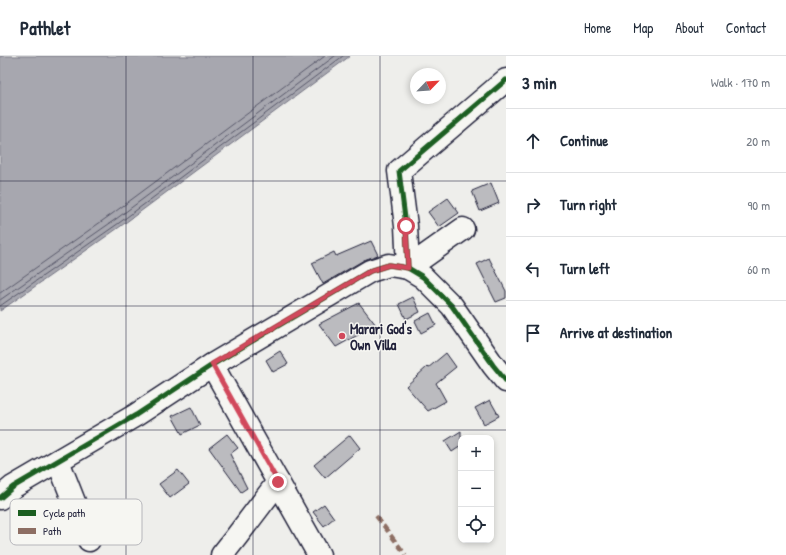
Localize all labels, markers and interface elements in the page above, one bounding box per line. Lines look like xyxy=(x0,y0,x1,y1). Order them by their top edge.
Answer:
text: Pathlet xyxy=(20,15,70,41)
text: Home xyxy=(584,18,611,37)
text: Map xyxy=(633,18,653,37)
text: About xyxy=(675,18,704,37)
text: Contact xyxy=(726,18,766,37)
north arrow xyxy=(410,68,446,104)
text: 3 min xyxy=(522,71,557,94)
text: Walk · 170 m xyxy=(711,73,770,91)
icon: ahead xyxy=(522,130,544,152)
text: Continue xyxy=(560,130,608,151)
text: 20 m xyxy=(746,132,770,150)
icon: right xyxy=(522,194,544,216)
text: Turn right xyxy=(560,194,616,215)
text: 90 m xyxy=(748,196,770,214)
route start xyxy=(397,217,415,235)
icon: left xyxy=(522,258,544,280)
text: Turn left xyxy=(560,258,610,279)
text: 60 m xyxy=(747,260,770,278)
place label: Marari God's Own Villa xyxy=(350,319,413,354)
icon: arrive xyxy=(522,322,544,344)
text: Arrive at destination xyxy=(560,322,672,343)
marker: Marari God's Own Villa xyxy=(337,331,347,341)
map controls xyxy=(458,435,494,543)
button: + xyxy=(458,435,494,471)
button: − xyxy=(458,471,494,507)
route end xyxy=(269,473,287,491)
legend xyxy=(10,499,142,545)
text: Cycle path xyxy=(43,506,86,520)
button: locate xyxy=(458,507,494,543)
text: Path xyxy=(43,524,61,538)

